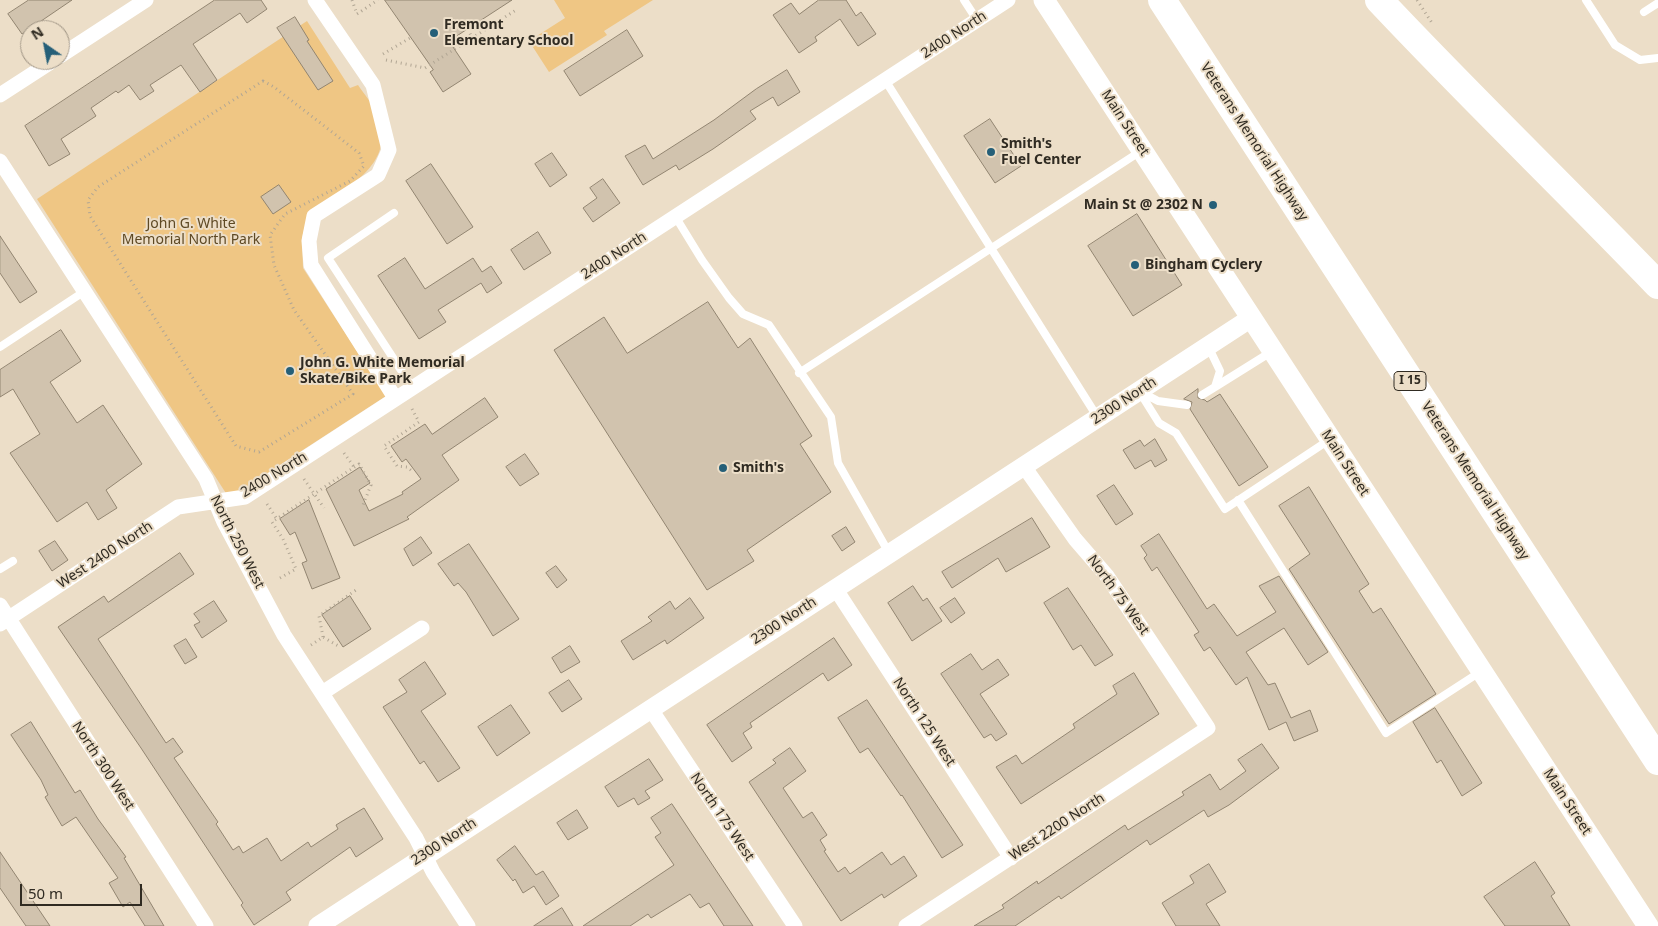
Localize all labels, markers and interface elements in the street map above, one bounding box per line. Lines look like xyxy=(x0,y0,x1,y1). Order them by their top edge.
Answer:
street label: 2400 North xyxy=(918,8,990,62)
place label: Fremont Elementary School xyxy=(444,17,574,49)
north arrow xyxy=(20,20,70,70)
text: N xyxy=(27,22,47,44)
marker: Fremont Elementary School xyxy=(428,27,440,39)
street label: Veterans Memorial Highway xyxy=(1197,60,1311,224)
street label: Main Street xyxy=(1097,87,1153,159)
place label: Smith's Fuel Center xyxy=(1001,136,1081,168)
marker: Smith's Fuel Center xyxy=(985,146,997,158)
place label: Main St @ 2302 N xyxy=(1084,197,1203,213)
marker: Main St @ 2302 N xyxy=(1207,199,1219,211)
park label: John G. White Memorial North Park xyxy=(122,216,260,248)
street label: 2400 North xyxy=(578,229,650,283)
place label: Bingham Cyclery xyxy=(1145,257,1262,273)
marker: Bingham Cyclery xyxy=(1129,259,1141,271)
place label: John G. White Memorial Skate/Bike Park xyxy=(300,355,465,388)
marker: John G. White Memorial Skate/Bike Park xyxy=(284,365,296,377)
road number: I 15 xyxy=(1394,372,1426,391)
street label: 2300 North xyxy=(1088,374,1160,428)
street label: Veterans Memorial Highway xyxy=(1418,399,1532,563)
street label: Main Street xyxy=(1317,427,1373,499)
street label: 2400 North xyxy=(238,449,310,501)
place label: Smith's xyxy=(733,460,784,476)
marker: Smith's xyxy=(717,462,729,474)
street label: North 250 West xyxy=(206,493,268,591)
street label: West 2400 North xyxy=(54,518,156,592)
street label: North 75 West xyxy=(1083,552,1153,638)
street label: 2300 North xyxy=(748,594,820,648)
street label: North 125 West xyxy=(889,675,959,769)
street label: North 300 West xyxy=(68,719,138,813)
street label: Main Street xyxy=(1539,766,1595,838)
street label: North 175 West xyxy=(686,770,758,864)
street label: West 2200 North xyxy=(1006,790,1108,864)
street label: 2300 North xyxy=(408,815,480,869)
scale bar xyxy=(22,874,145,906)
text: 50 m xyxy=(28,883,63,903)

